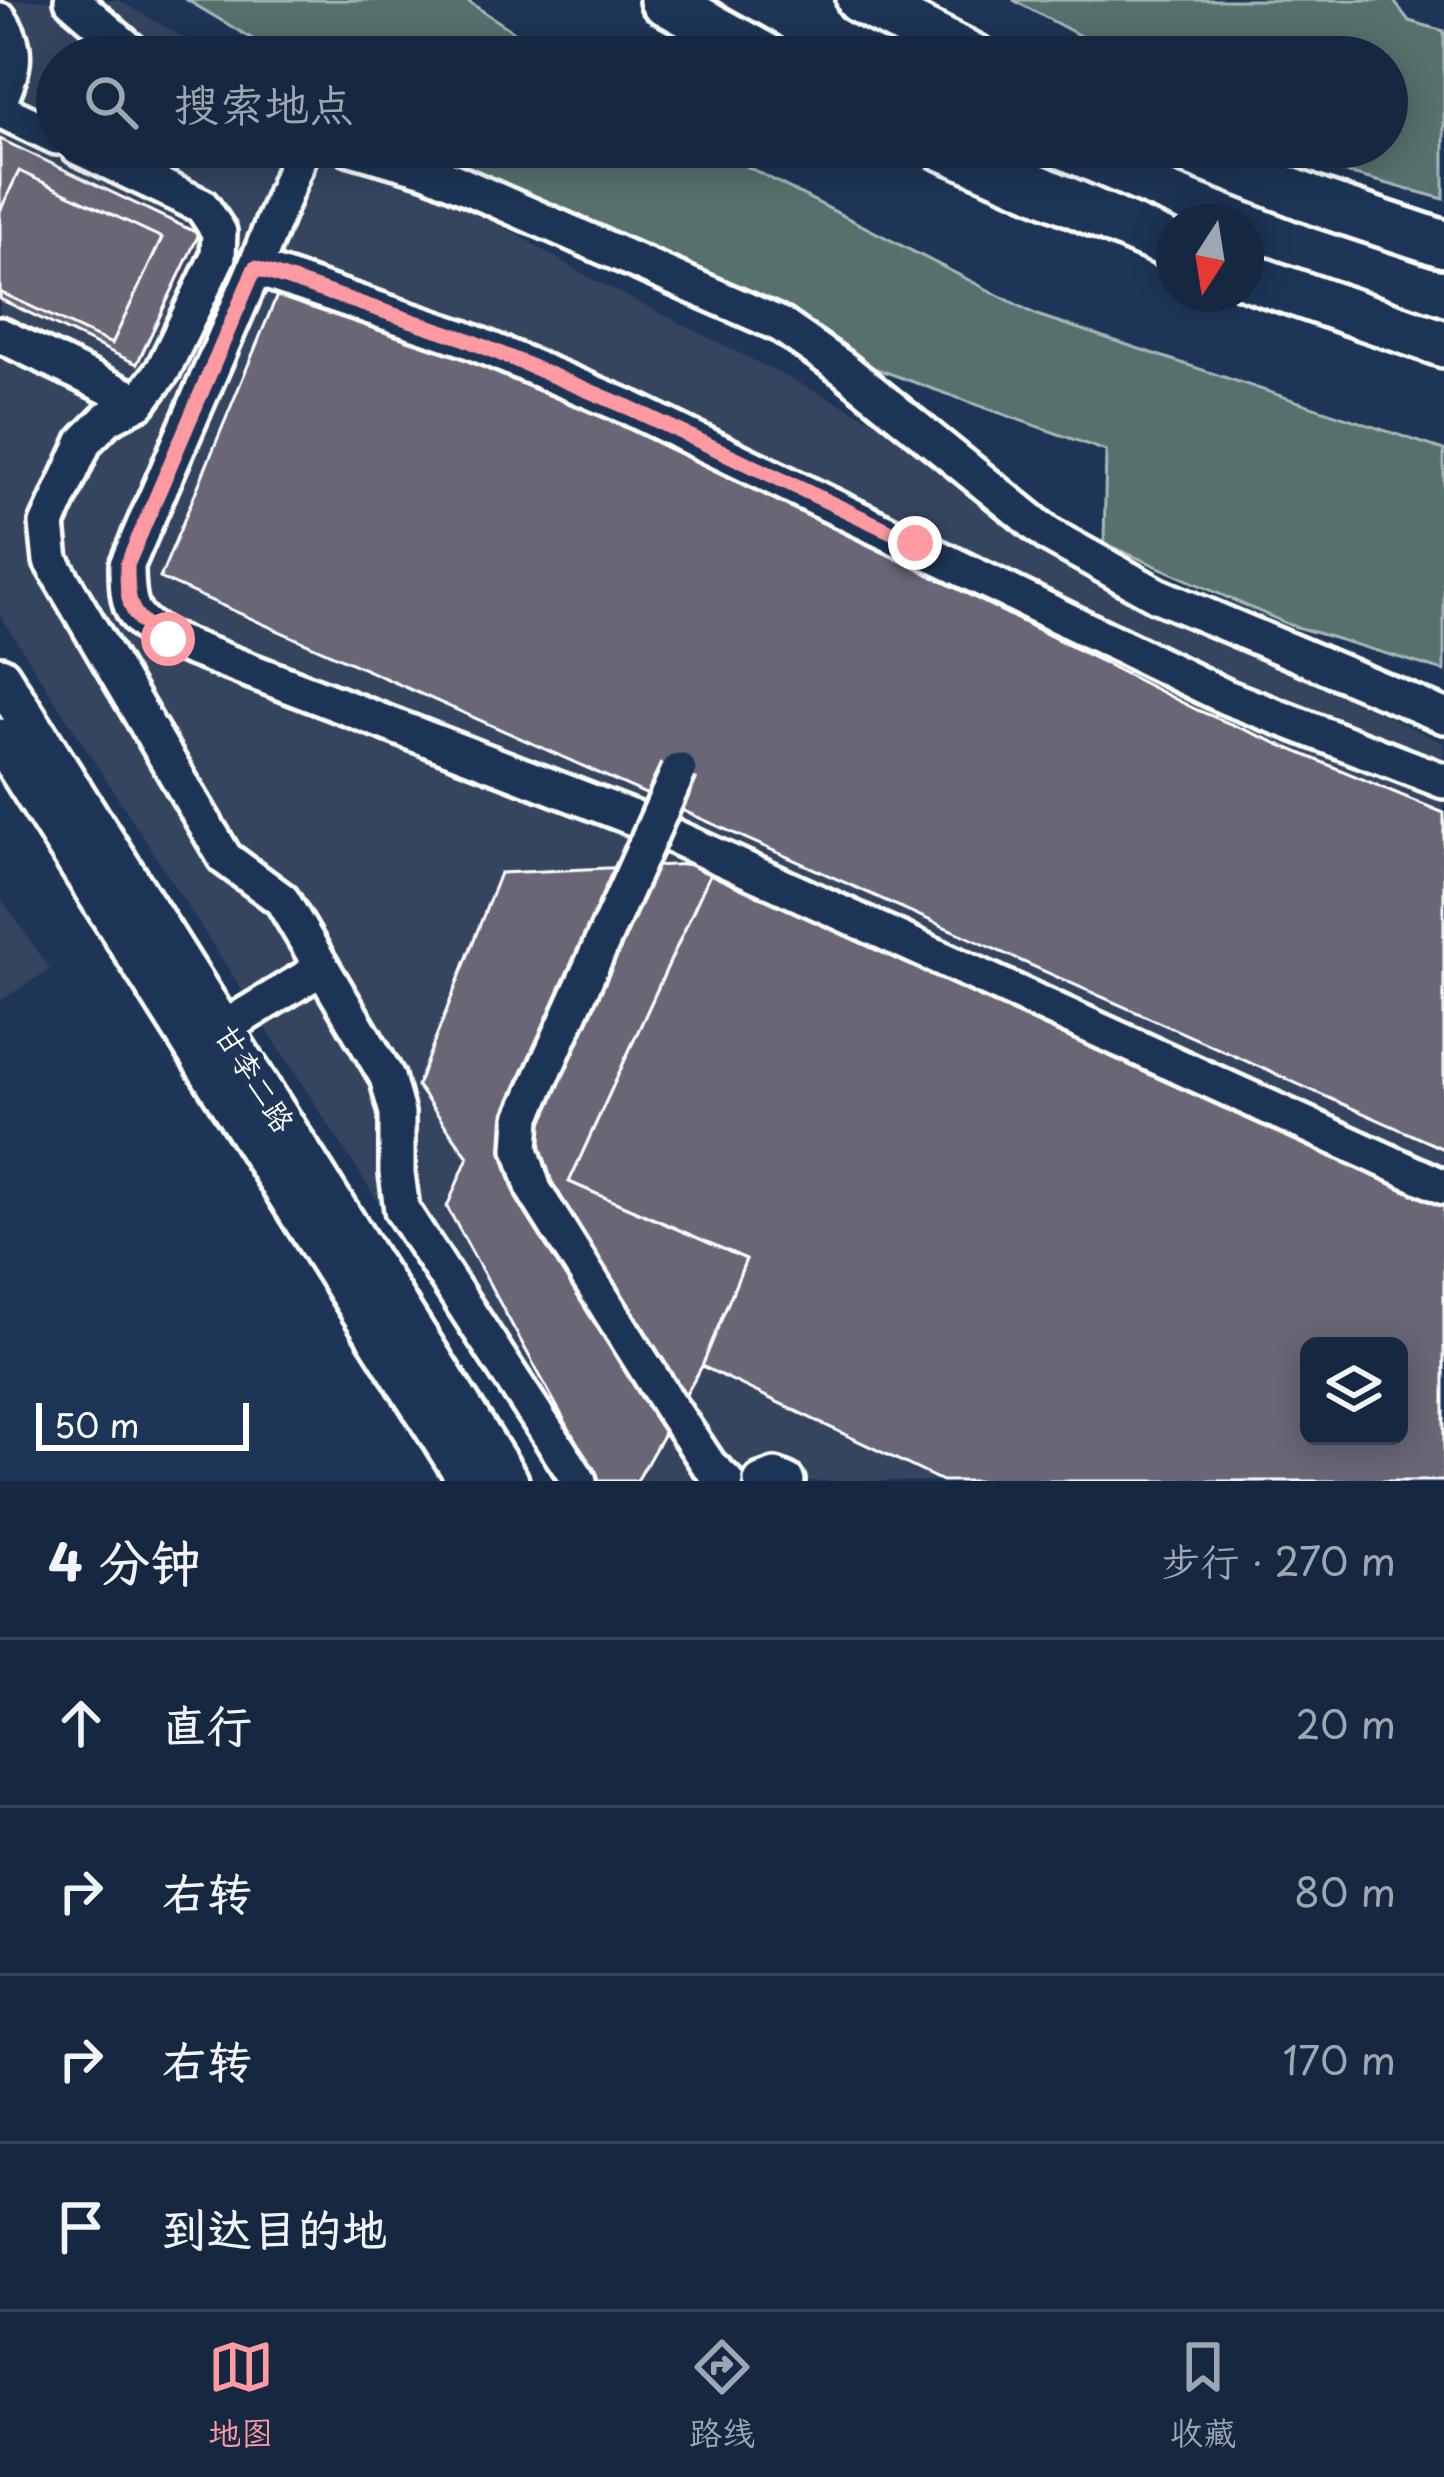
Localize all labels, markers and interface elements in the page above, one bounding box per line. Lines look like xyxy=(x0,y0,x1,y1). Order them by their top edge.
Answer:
search box xyxy=(36,36,1408,168)
text: 搜索地点 xyxy=(174,68,354,136)
icon: search xyxy=(78,69,144,135)
north arrow xyxy=(1156,204,1264,312)
route end xyxy=(888,516,942,570)
route start xyxy=(141,612,195,666)
street label: 甘李二路 xyxy=(205,1015,307,1140)
map controls xyxy=(1300,1337,1408,1445)
button: layers xyxy=(1300,1337,1408,1445)
scale bar xyxy=(36,1397,249,1450)
text: 50 m xyxy=(54,1399,140,1449)
text: 4 分钟 xyxy=(48,1521,201,1598)
text: 步行 · 270 m xyxy=(1162,1530,1396,1589)
text: 直行 xyxy=(162,1689,252,1757)
icon: ahead xyxy=(48,1690,114,1756)
text: 20 m xyxy=(1295,1693,1396,1752)
text: 右转 xyxy=(162,1857,252,1925)
icon: right xyxy=(48,1858,114,1924)
text: 80 m xyxy=(1294,1861,1396,1920)
text: 右转 xyxy=(162,2025,252,2093)
icon: right xyxy=(48,2026,114,2092)
text: 170 m xyxy=(1283,2029,1396,2088)
text: 到达目的地 xyxy=(162,2193,387,2261)
icon: arrive xyxy=(48,2194,114,2260)
tab: 地图 xyxy=(208,2334,274,2456)
tab: 路线 xyxy=(689,2334,755,2456)
tab: 收藏 xyxy=(1170,2334,1236,2456)

